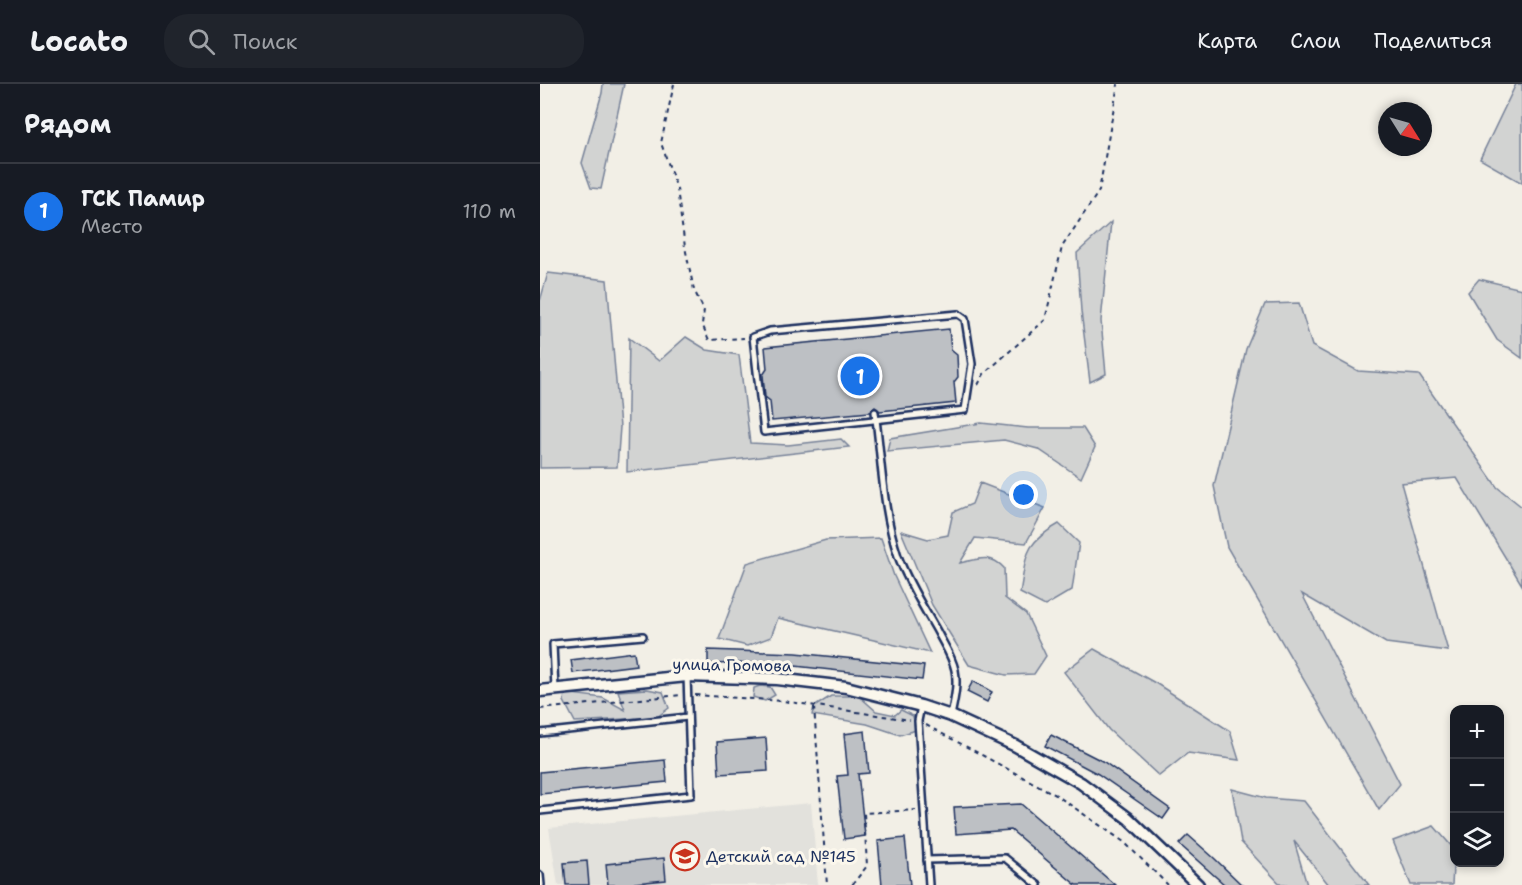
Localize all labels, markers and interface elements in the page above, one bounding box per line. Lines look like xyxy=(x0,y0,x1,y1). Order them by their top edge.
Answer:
search box xyxy=(164,14,584,68)
text: Locato xyxy=(30,22,128,60)
icon: search xyxy=(185,25,218,58)
text: Поиск xyxy=(233,27,297,56)
text: Карта xyxy=(1197,27,1257,55)
text: Слои xyxy=(1290,27,1341,55)
text: Поделиться xyxy=(1374,27,1492,55)
north arrow xyxy=(1378,102,1432,156)
text: Рядом xyxy=(24,106,111,141)
text: ГСК Памир xyxy=(81,184,205,213)
text: 1 xyxy=(39,198,48,224)
text: 110 m xyxy=(462,198,516,224)
text: Место xyxy=(81,213,143,239)
pin: 1 xyxy=(840,354,880,398)
your location xyxy=(1009,480,1038,509)
street label: улица Громова xyxy=(672,653,792,677)
map controls xyxy=(1450,705,1504,867)
button: + xyxy=(1450,705,1504,759)
button: − xyxy=(1450,759,1504,813)
button: layers xyxy=(1450,813,1504,867)
school or university icon: Детский сад №145 xyxy=(669,840,701,872)
place label: Детский сад №145 xyxy=(706,846,856,867)

